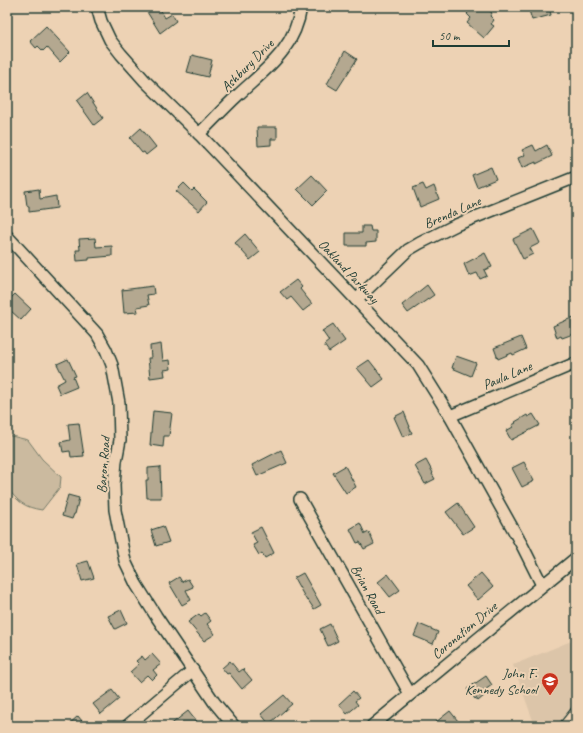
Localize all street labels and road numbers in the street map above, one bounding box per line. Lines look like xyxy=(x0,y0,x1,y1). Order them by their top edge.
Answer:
street label: Ashbury Drive xyxy=(218,34,278,95)
street label: Brenda Lane xyxy=(421,192,484,232)
street label: Oakland Parkway xyxy=(315,236,383,308)
street label: Paula Lane xyxy=(480,357,536,393)
street label: Baron Road xyxy=(93,434,114,494)
street label: Brian Road xyxy=(347,562,389,619)
street label: Coronation Drive xyxy=(428,597,502,663)

